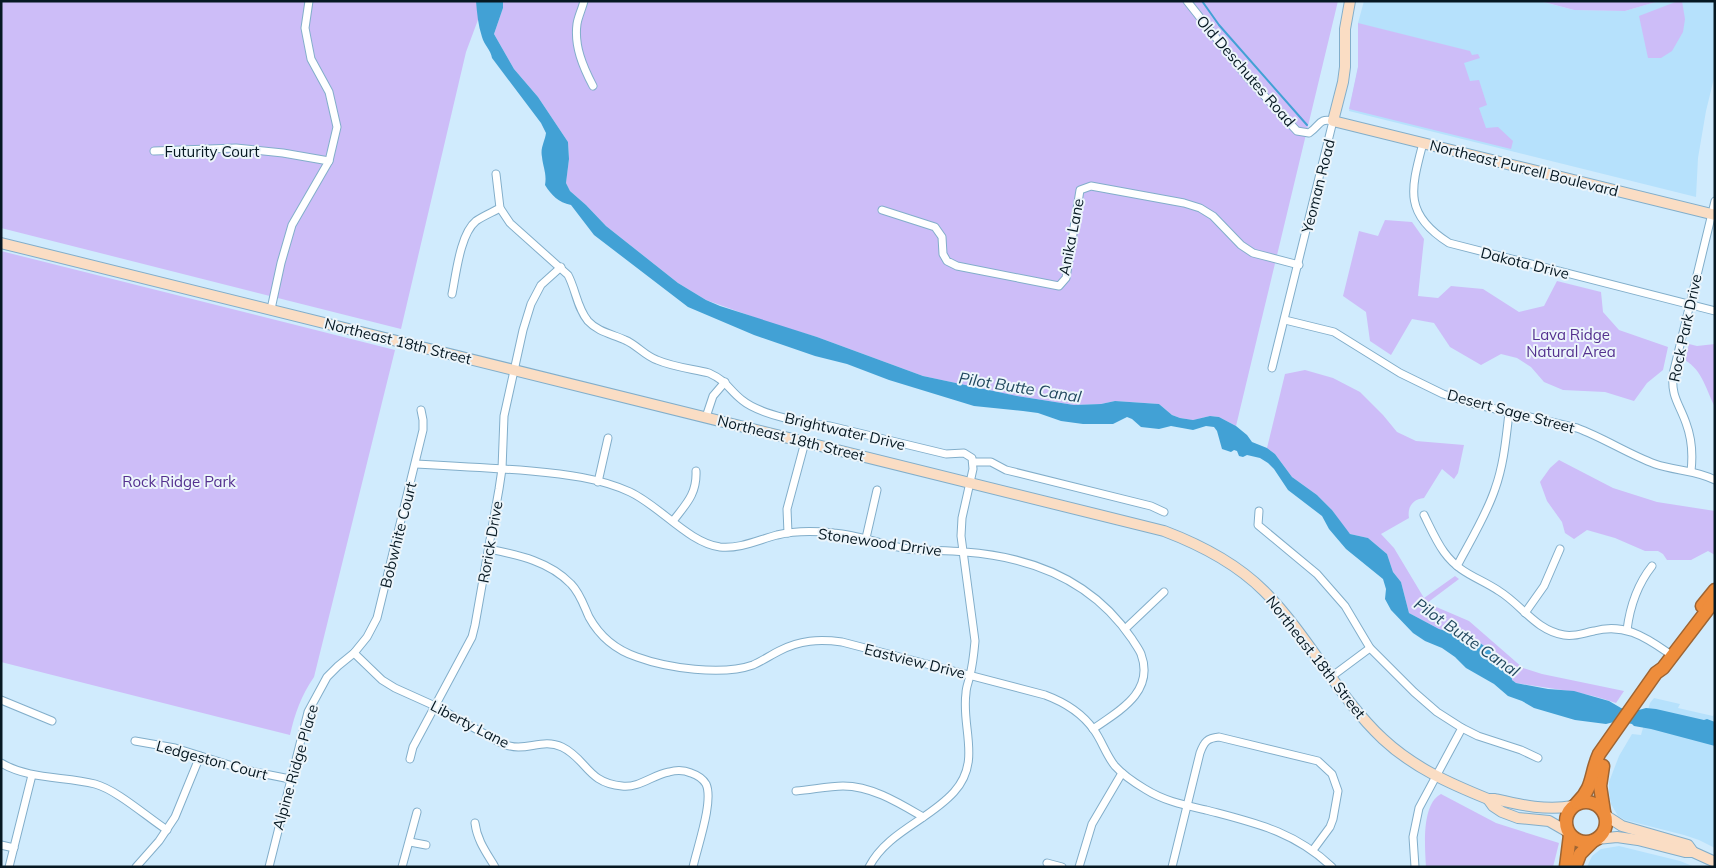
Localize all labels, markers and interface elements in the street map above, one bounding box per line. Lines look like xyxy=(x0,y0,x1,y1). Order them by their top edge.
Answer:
street label: Old Deschutes Road xyxy=(1193,11,1299,131)
street label: Northeast Purcell Boulevard xyxy=(1428,135,1620,201)
street label: Yeoman Road xyxy=(1297,137,1339,236)
street label: Futurity Court xyxy=(164,142,260,161)
street label: Anika Lane xyxy=(1054,197,1088,277)
street label: Dakota Drive xyxy=(1479,243,1571,283)
street label: Rock Park Drive xyxy=(1664,272,1706,384)
street label: Northeast 18th Street xyxy=(323,314,473,368)
park label: Lava Ridge Natural Area xyxy=(1526,325,1616,361)
water label: Pilot Butte Canal xyxy=(957,367,1083,407)
street label: Desert Sage Street xyxy=(1445,385,1577,437)
street label: Brightwater Drive xyxy=(783,408,907,454)
street label: Northeast 18th Street xyxy=(716,411,866,465)
park label: Rock Ridge Park xyxy=(122,472,236,491)
street label: Bobwhite Court xyxy=(376,480,420,590)
street label: Rorick Drive xyxy=(473,499,507,585)
street label: Stonewood Drrive xyxy=(817,524,943,560)
street label: Northeast 18th Street xyxy=(1262,592,1370,722)
water label: Pilot Butte Canal xyxy=(1411,593,1524,681)
street label: Eastview Drive xyxy=(863,639,967,683)
street label: Liberty Lane xyxy=(427,696,513,752)
street label: Alpine Ridge Place xyxy=(268,702,322,832)
street label: Ledgeston Court xyxy=(154,736,270,784)

